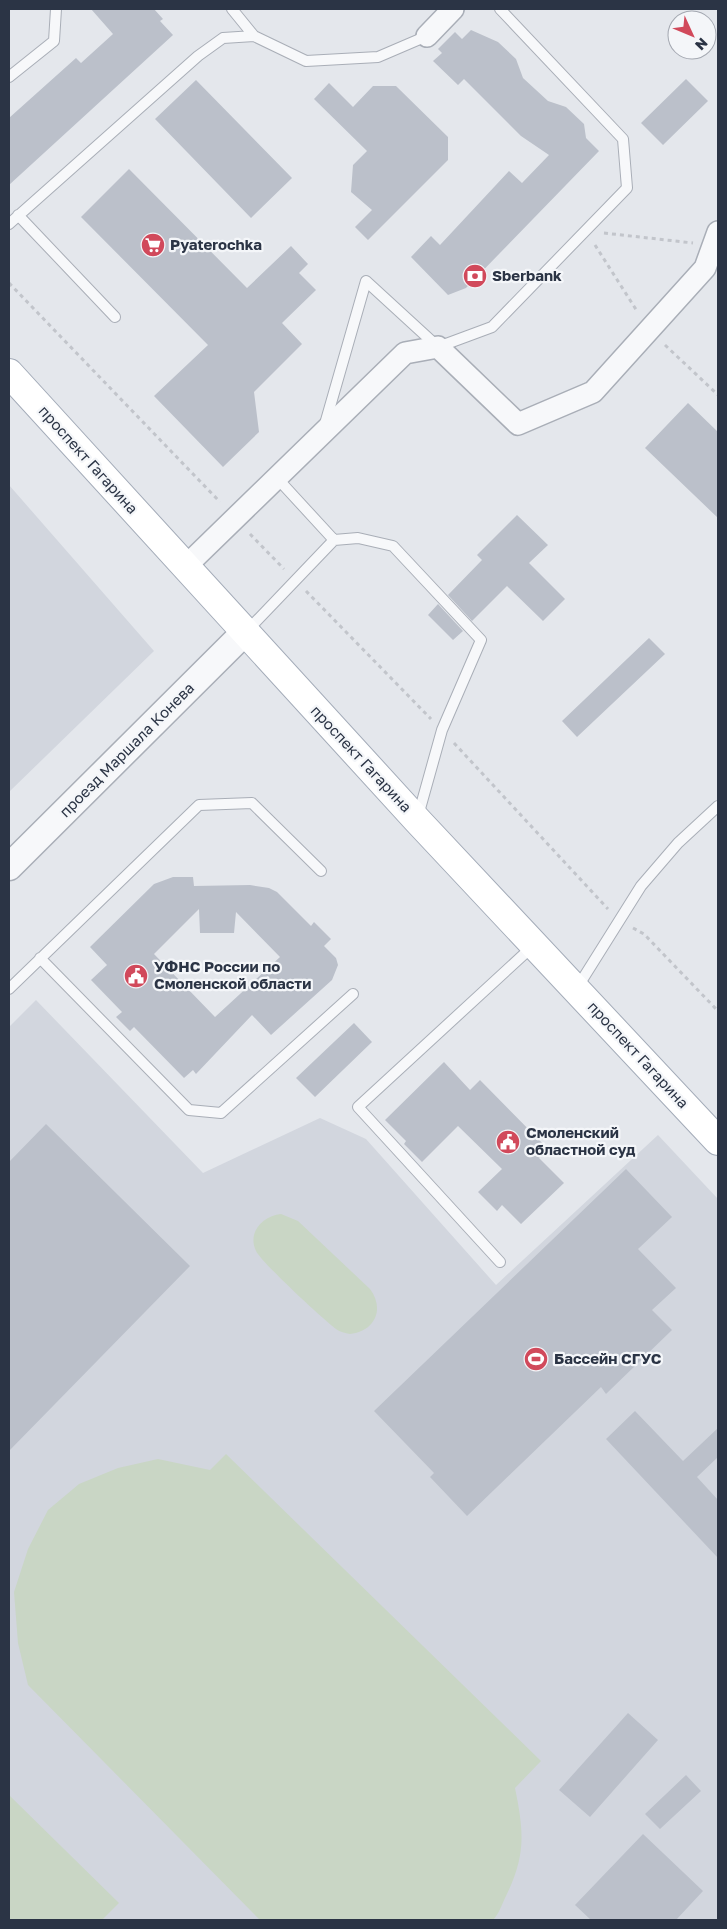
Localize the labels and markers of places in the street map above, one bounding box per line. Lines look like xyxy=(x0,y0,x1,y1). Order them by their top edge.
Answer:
supermarket icon: Pyaterochka xyxy=(140,232,166,258)
place label: Pyaterochka xyxy=(170,235,262,253)
bank icon: Sberbank xyxy=(462,263,488,289)
place label: Sberbank xyxy=(492,266,562,284)
place label: УФНС России по Смоленской области xyxy=(154,957,311,992)
public building icon: УФНС России по Смоленской области xyxy=(123,963,149,989)
place label: Смоленский областной суд xyxy=(526,1123,636,1158)
public building icon: Смоленский областной суд xyxy=(495,1129,521,1155)
sports icon: Бассейн СГУС xyxy=(523,1346,549,1372)
place label: Бассейн СГУС xyxy=(554,1349,662,1367)

